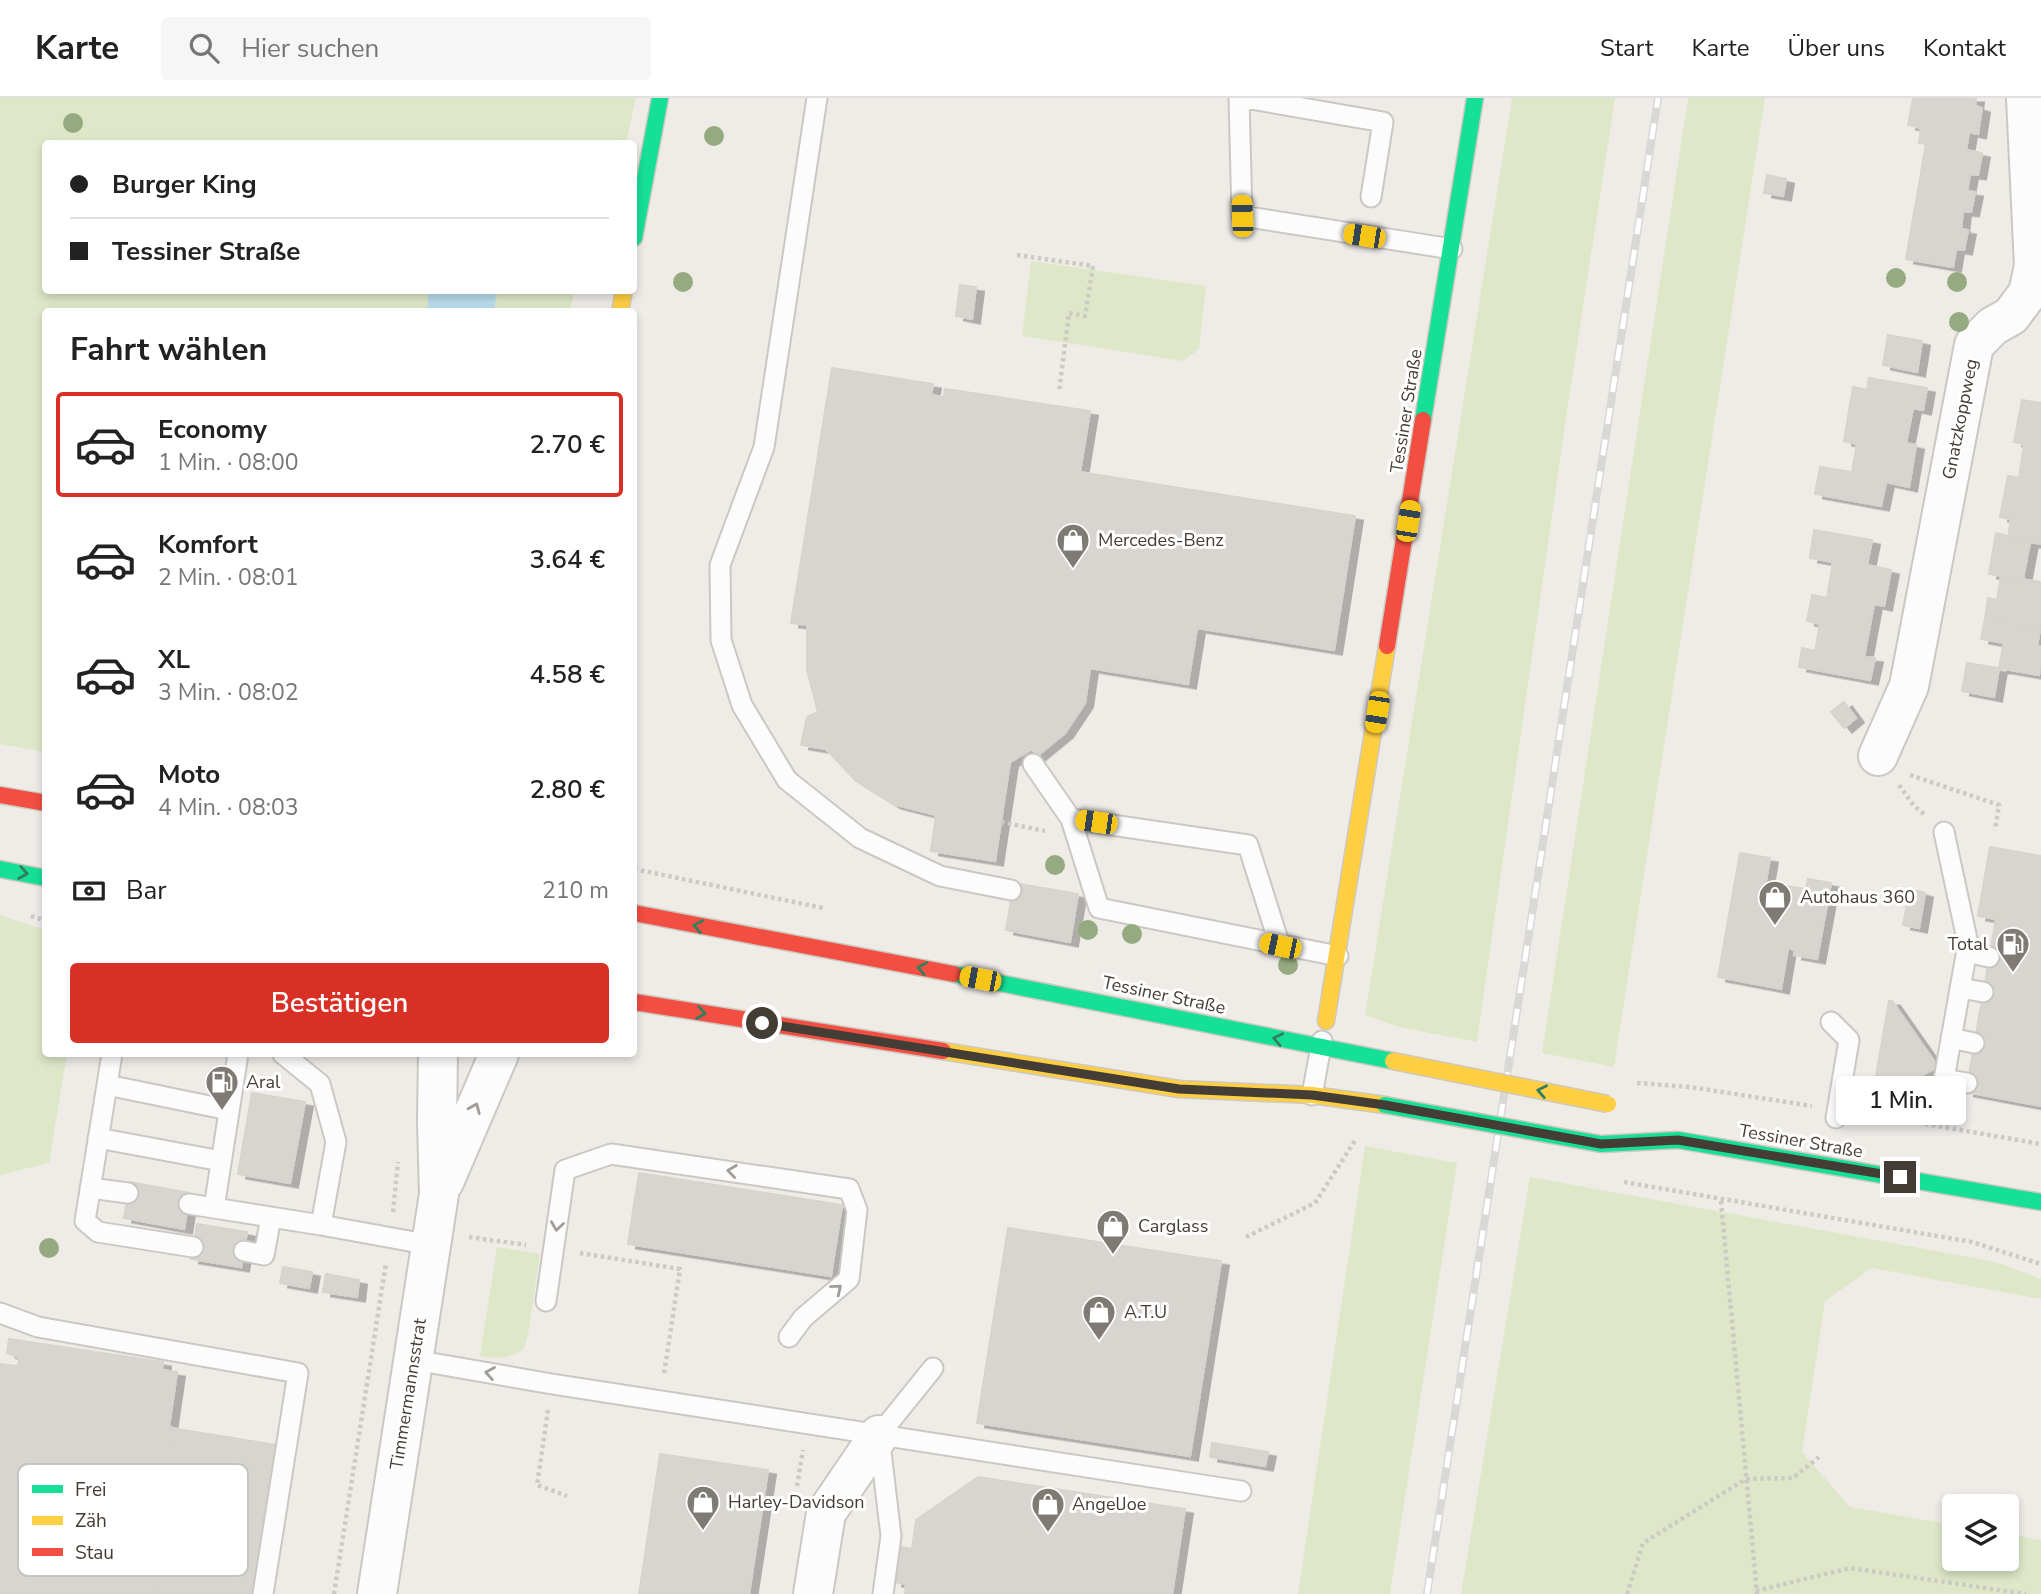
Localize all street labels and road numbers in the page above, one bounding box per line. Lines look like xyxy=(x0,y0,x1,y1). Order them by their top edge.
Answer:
street label: Tessiner Straße xyxy=(1384,347,1428,475)
street label: Gnatzkoppweg xyxy=(1937,357,1983,481)
street label: Tessiner Straße xyxy=(1100,970,1228,1020)
street label: Tessiner Straße xyxy=(1737,1118,1865,1164)
street label: Timmermannsstrat xyxy=(384,1316,432,1471)

